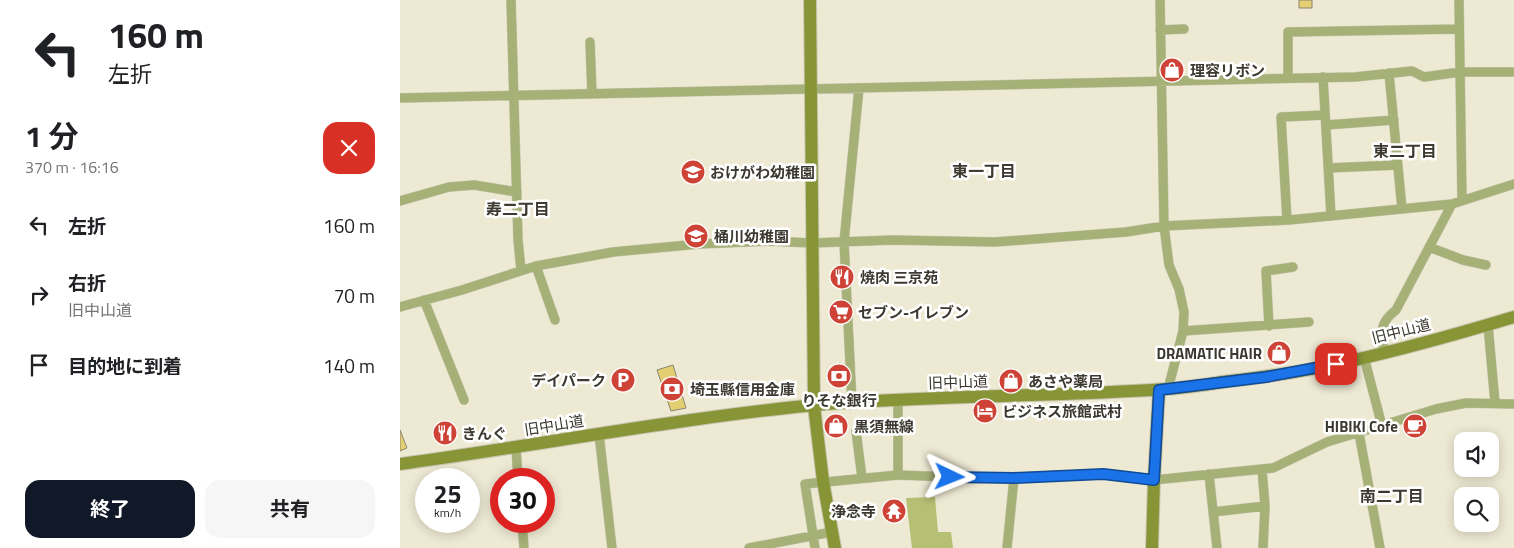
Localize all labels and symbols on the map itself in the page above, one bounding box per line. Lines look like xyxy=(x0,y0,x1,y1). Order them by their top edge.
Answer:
shop icon: 理容リボン xyxy=(1159,57,1185,83)
place label: 理容リボン xyxy=(1190,59,1265,82)
district label: 東二丁目 xyxy=(1373,139,1437,163)
school or university icon: おけがわ幼稚園 xyxy=(680,159,706,185)
district label: 東一丁目 xyxy=(952,159,1016,183)
place label: おけがわ幼稚園 xyxy=(710,161,815,184)
district label: 寿二丁目 xyxy=(486,197,550,221)
school or university icon: 桶川幼稚園 xyxy=(683,223,709,249)
place label: 桶川幼稚園 xyxy=(714,225,789,248)
restaurant icon: 焼肉 三京苑 xyxy=(829,264,855,290)
place label: 焼肉 三京苑 xyxy=(860,266,938,289)
supermarket icon: セブン-イレブン xyxy=(828,299,854,325)
place label: セブン-イレブン xyxy=(858,301,969,324)
street label: 旧中山道 xyxy=(1369,313,1433,349)
shop icon: DRAMATIC HAIR xyxy=(1266,340,1292,366)
place label: DRAMATIC HAIR xyxy=(1156,342,1262,365)
pin xyxy=(1315,343,1357,385)
bank icon: りそな銀行 xyxy=(826,363,852,389)
parking icon: デイパーク xyxy=(610,367,636,393)
shop icon: あさや薬局 xyxy=(998,368,1024,394)
place label: デイパーク xyxy=(531,369,606,392)
street label: 旧中山道 xyxy=(928,369,988,395)
place label: あさや薬局 xyxy=(1028,370,1103,393)
bank icon: 埼玉縣信用金庫 xyxy=(659,376,685,402)
place label: 埼玉縣信用金庫 xyxy=(690,378,795,401)
place label: りそな銀行 xyxy=(801,389,877,412)
hotel icon: ビジネス旅館武村 xyxy=(972,398,998,424)
place label: ビジネス旅館武村 xyxy=(1002,400,1122,423)
street label: 旧中山道 xyxy=(523,409,585,441)
shop icon: 黒須無線 xyxy=(823,413,849,439)
cafe icon: HIBIKI Cofe xyxy=(1402,413,1428,439)
place label: 黒須無線 xyxy=(854,415,914,438)
place label: HIBIKI Cofe xyxy=(1325,415,1398,438)
restaurant icon: きんぐ xyxy=(432,420,458,446)
place label: きんぐ xyxy=(462,422,507,445)
position arrow xyxy=(923,450,975,502)
speed limit sign: 30 xyxy=(490,468,555,533)
district label: 南二丁目 xyxy=(1360,484,1424,508)
temple icon: 浄念寺 xyxy=(881,498,907,524)
place label: 浄念寺 xyxy=(831,500,876,523)

